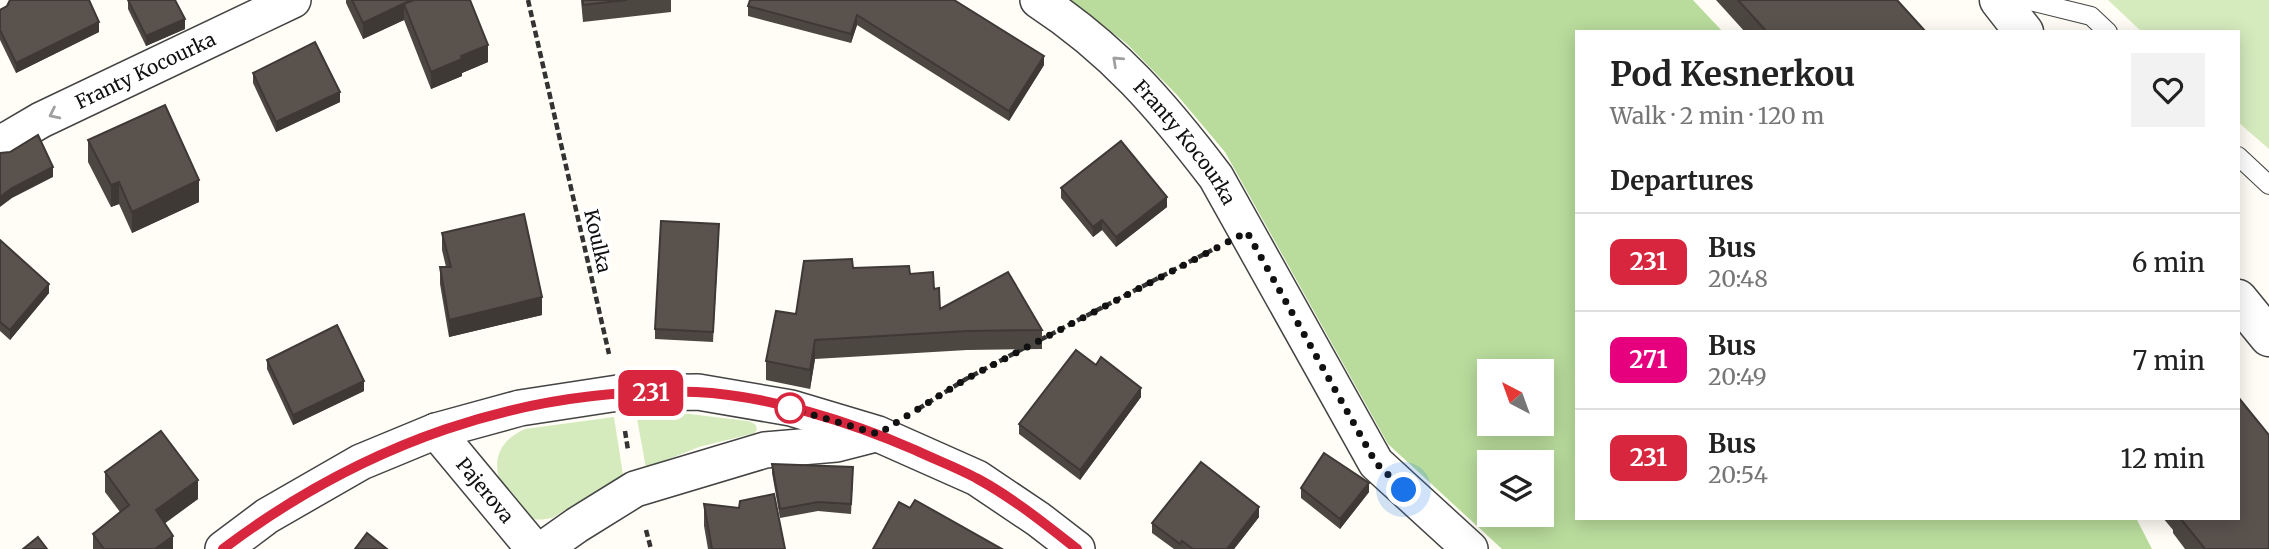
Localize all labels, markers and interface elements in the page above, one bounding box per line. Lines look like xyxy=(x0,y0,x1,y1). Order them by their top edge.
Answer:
street label: Franty Kocourka xyxy=(71,27,219,114)
button: heart xyxy=(2131,53,2205,127)
text: Pod Kesnerkou xyxy=(1610,54,1855,95)
one-way arrow xyxy=(1112,57,1125,70)
street label: Franty Kocourka xyxy=(1129,75,1241,209)
text: Walk · 2 min · 120 m xyxy=(1610,101,1824,130)
one-way arrow xyxy=(49,106,61,120)
text: Departures xyxy=(1610,164,1754,197)
street label: Koulka xyxy=(579,207,617,275)
text: Bus xyxy=(1708,231,1756,264)
text: 231 xyxy=(1630,246,1667,277)
text: 6 min xyxy=(2132,246,2205,279)
text: 20:48 xyxy=(1708,264,1768,293)
text: Bus xyxy=(1708,329,1756,362)
text: 271 xyxy=(1629,344,1668,375)
text: 7 min xyxy=(2133,344,2205,377)
north arrow xyxy=(1477,359,1554,436)
map controls xyxy=(1477,359,1554,527)
text: 20:49 xyxy=(1708,362,1767,391)
line badge: 231 xyxy=(611,370,691,416)
text: 231 xyxy=(632,377,670,408)
unlabelled marker xyxy=(775,393,805,423)
text: Bus xyxy=(1708,427,1756,460)
text: 231 xyxy=(1630,442,1667,473)
text: 12 min xyxy=(2121,442,2205,475)
button: layers xyxy=(1477,450,1554,527)
street label: Pajerova xyxy=(451,453,519,528)
text: 20:54 xyxy=(1708,460,1768,489)
your location xyxy=(1386,472,1421,507)

